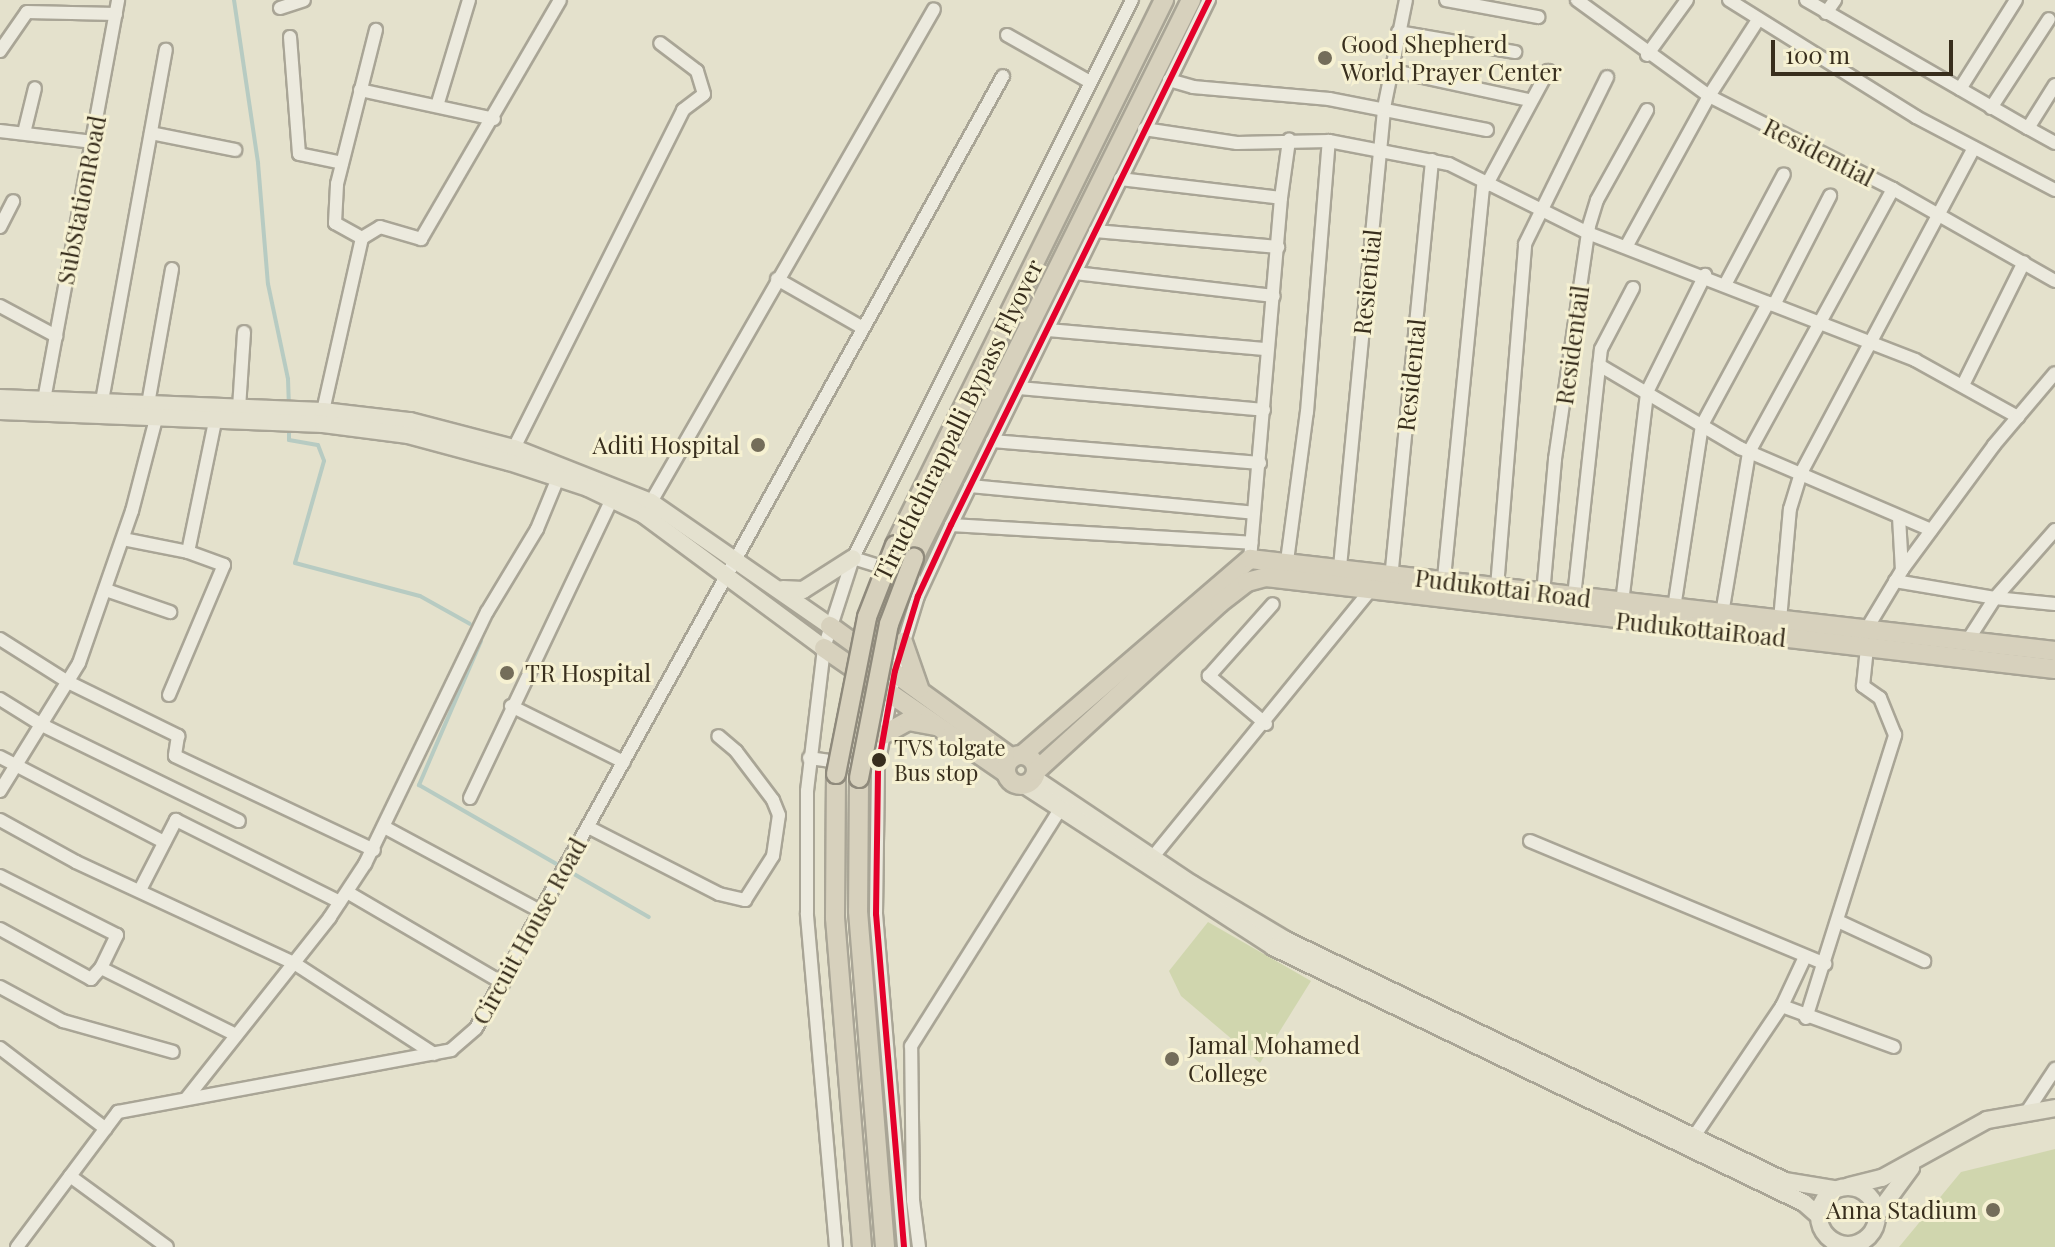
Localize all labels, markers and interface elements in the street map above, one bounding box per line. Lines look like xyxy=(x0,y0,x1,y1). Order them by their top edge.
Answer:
scale bar xyxy=(1775,24,1957,74)
place label: Good Shepherd World Prayer Center xyxy=(1341,30,1562,86)
text: 100 m xyxy=(1785,38,1850,70)
marker: Good Shepherd World Prayer Center xyxy=(1316,49,1334,67)
street label: Residential xyxy=(1759,112,1879,192)
street label: SubStationRoad xyxy=(51,113,111,287)
street label: Resiential xyxy=(1347,228,1387,336)
street label: Tiruchchirappalli Bypass Flyover xyxy=(867,255,1049,585)
street label: Residentail xyxy=(1549,283,1595,407)
street label: Residental xyxy=(1391,317,1431,433)
place label: Aditi Hospital xyxy=(592,431,740,459)
marker: Aditi Hospital xyxy=(747,434,769,456)
street label: Pudukottai Road xyxy=(1413,563,1593,613)
street label: PudukottaiRoad xyxy=(1614,606,1788,652)
place label: TR Hospital xyxy=(525,659,651,687)
marker: TR Hospital xyxy=(496,662,518,684)
place label: TVS tolgate Bus stop xyxy=(894,734,1006,786)
marker: TVS tolgate Bus stop xyxy=(871,752,887,768)
street label: Circuit House Road xyxy=(466,833,592,1029)
place label: Jamal Mohamed College xyxy=(1188,1031,1360,1087)
marker: Jamal Mohamed College xyxy=(1163,1050,1181,1068)
place label: Anna Stadium xyxy=(1826,1196,1977,1224)
marker: Anna Stadium xyxy=(1984,1201,2002,1219)

